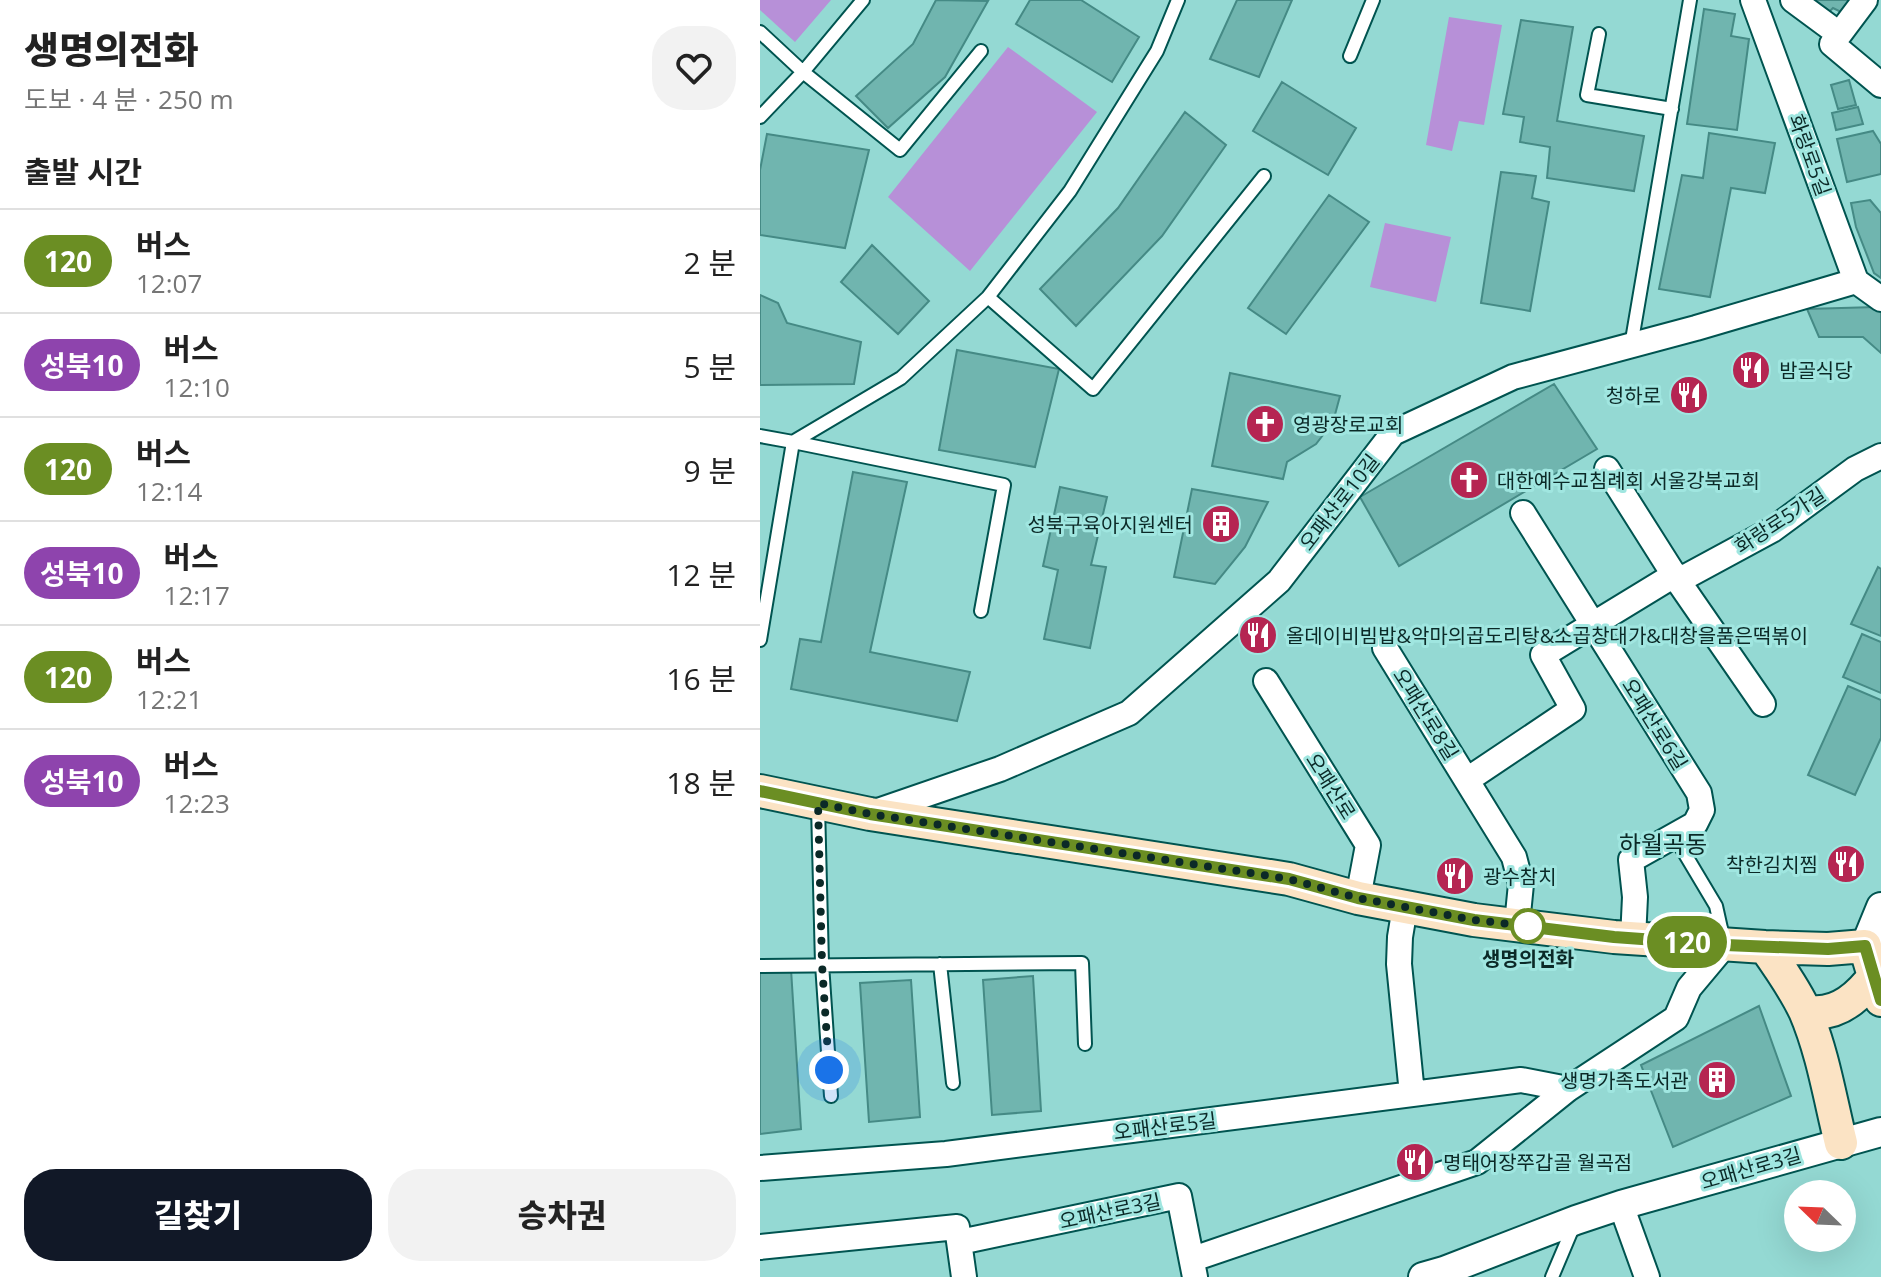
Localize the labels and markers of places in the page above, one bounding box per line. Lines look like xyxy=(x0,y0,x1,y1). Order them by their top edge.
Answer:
restaurant icon: 밤골식당 xyxy=(1730,349,1772,391)
place label: 밤골식당 xyxy=(1779,357,1853,384)
restaurant icon: 청하로 xyxy=(1668,374,1710,416)
place label: 청하로 xyxy=(1606,382,1661,409)
church icon: 영광장로교회 xyxy=(1244,403,1286,445)
place label: 영광장로교회 xyxy=(1293,411,1403,438)
church icon: 대한예수교침례회 서울강북교회 xyxy=(1448,459,1490,501)
place label: 대한예수교침례회 서울강북교회 xyxy=(1497,467,1760,494)
building icon: 성북구육아지원센터 xyxy=(1200,503,1242,545)
place label: 성북구육아지원센터 xyxy=(1027,511,1193,538)
restaurant icon: 올데이비빔밥&악마의곱도리탕&소곱창대가&대창을품은떡볶이 xyxy=(1237,614,1279,656)
place label: 올데이비빔밥&악마의곱도리탕&소곱창대가&대창을품은떡볶이 xyxy=(1286,622,1808,649)
restaurant icon: 착한김치찜 xyxy=(1825,843,1867,885)
place label: 착한김치찜 xyxy=(1726,851,1818,878)
restaurant icon: 광수참치 xyxy=(1434,855,1476,897)
place label: 광수참치 xyxy=(1483,863,1557,890)
marker: 생명의전화 xyxy=(1511,909,1545,943)
place label: 생명의전화 xyxy=(1482,945,1575,972)
building icon: 생명가족도서관 xyxy=(1696,1059,1738,1101)
place label: 생명가족도서관 xyxy=(1560,1067,1689,1094)
restaurant icon: 명태어장쭈갑골 월곡점 xyxy=(1394,1141,1436,1183)
place label: 명태어장쭈갑골 월곡점 xyxy=(1443,1149,1632,1176)

